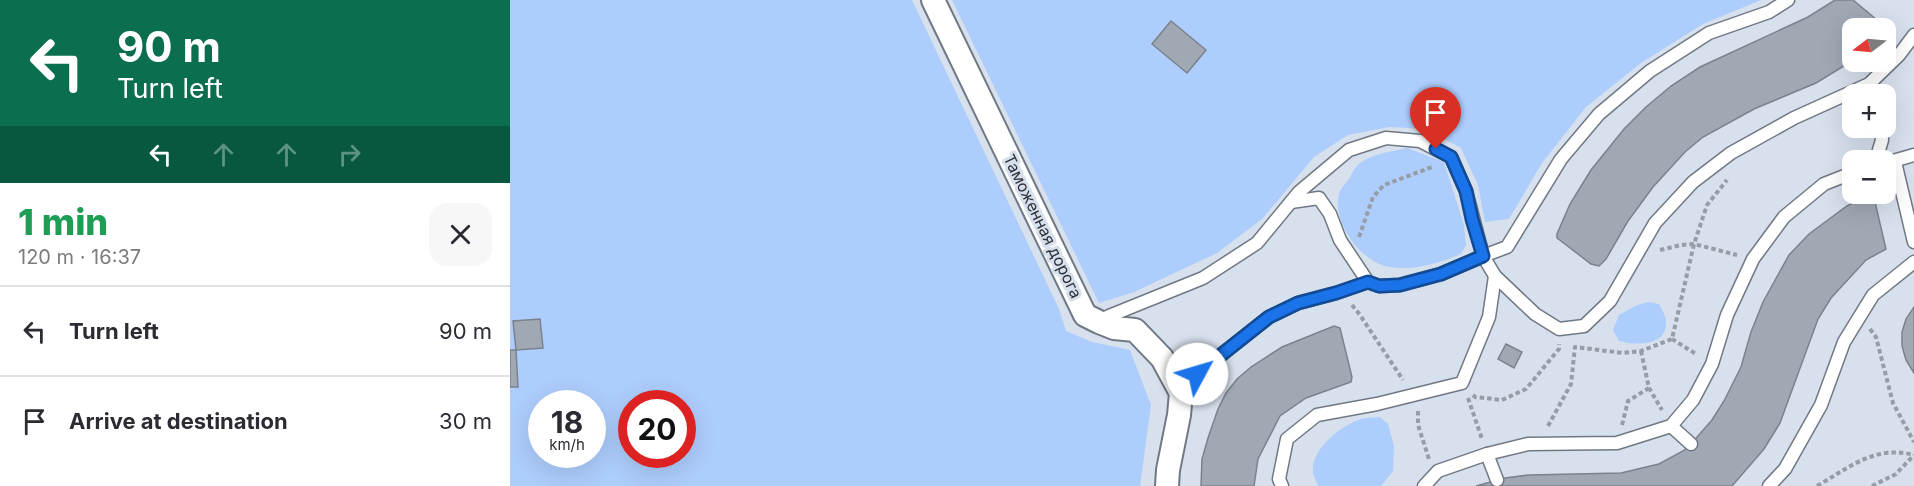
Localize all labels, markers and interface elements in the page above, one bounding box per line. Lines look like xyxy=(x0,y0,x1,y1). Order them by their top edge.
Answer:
north arrow xyxy=(1842,18,1896,72)
map controls xyxy=(1842,18,1896,204)
text: 90 m xyxy=(117,21,221,72)
icon: left xyxy=(18,24,96,102)
text: Turn left xyxy=(117,72,223,105)
button: + xyxy=(1842,84,1896,138)
pin xyxy=(1410,87,1461,149)
icon: arrive xyxy=(1419,96,1452,129)
icon: left xyxy=(144,138,177,171)
icon: ahead xyxy=(207,138,240,171)
icon: ahead xyxy=(270,138,303,171)
icon: right xyxy=(333,138,366,171)
button: − xyxy=(1842,150,1896,204)
street label: Таможенная дорога xyxy=(999,151,1087,301)
text: 1 min xyxy=(18,200,108,244)
button: close xyxy=(429,203,492,266)
text: 120 m · 16:37 xyxy=(18,245,141,269)
icon: left xyxy=(18,315,51,348)
text: Turn left xyxy=(69,318,159,344)
text: 90 m xyxy=(439,318,492,344)
position arrow xyxy=(1165,342,1229,406)
speed limit sign: 20 xyxy=(618,390,696,468)
text: 18 xyxy=(551,404,583,440)
icon: arrive xyxy=(18,405,51,438)
text: Arrive at destination xyxy=(69,408,288,434)
text: 30 m xyxy=(439,408,492,434)
text: km/h xyxy=(549,435,585,454)

